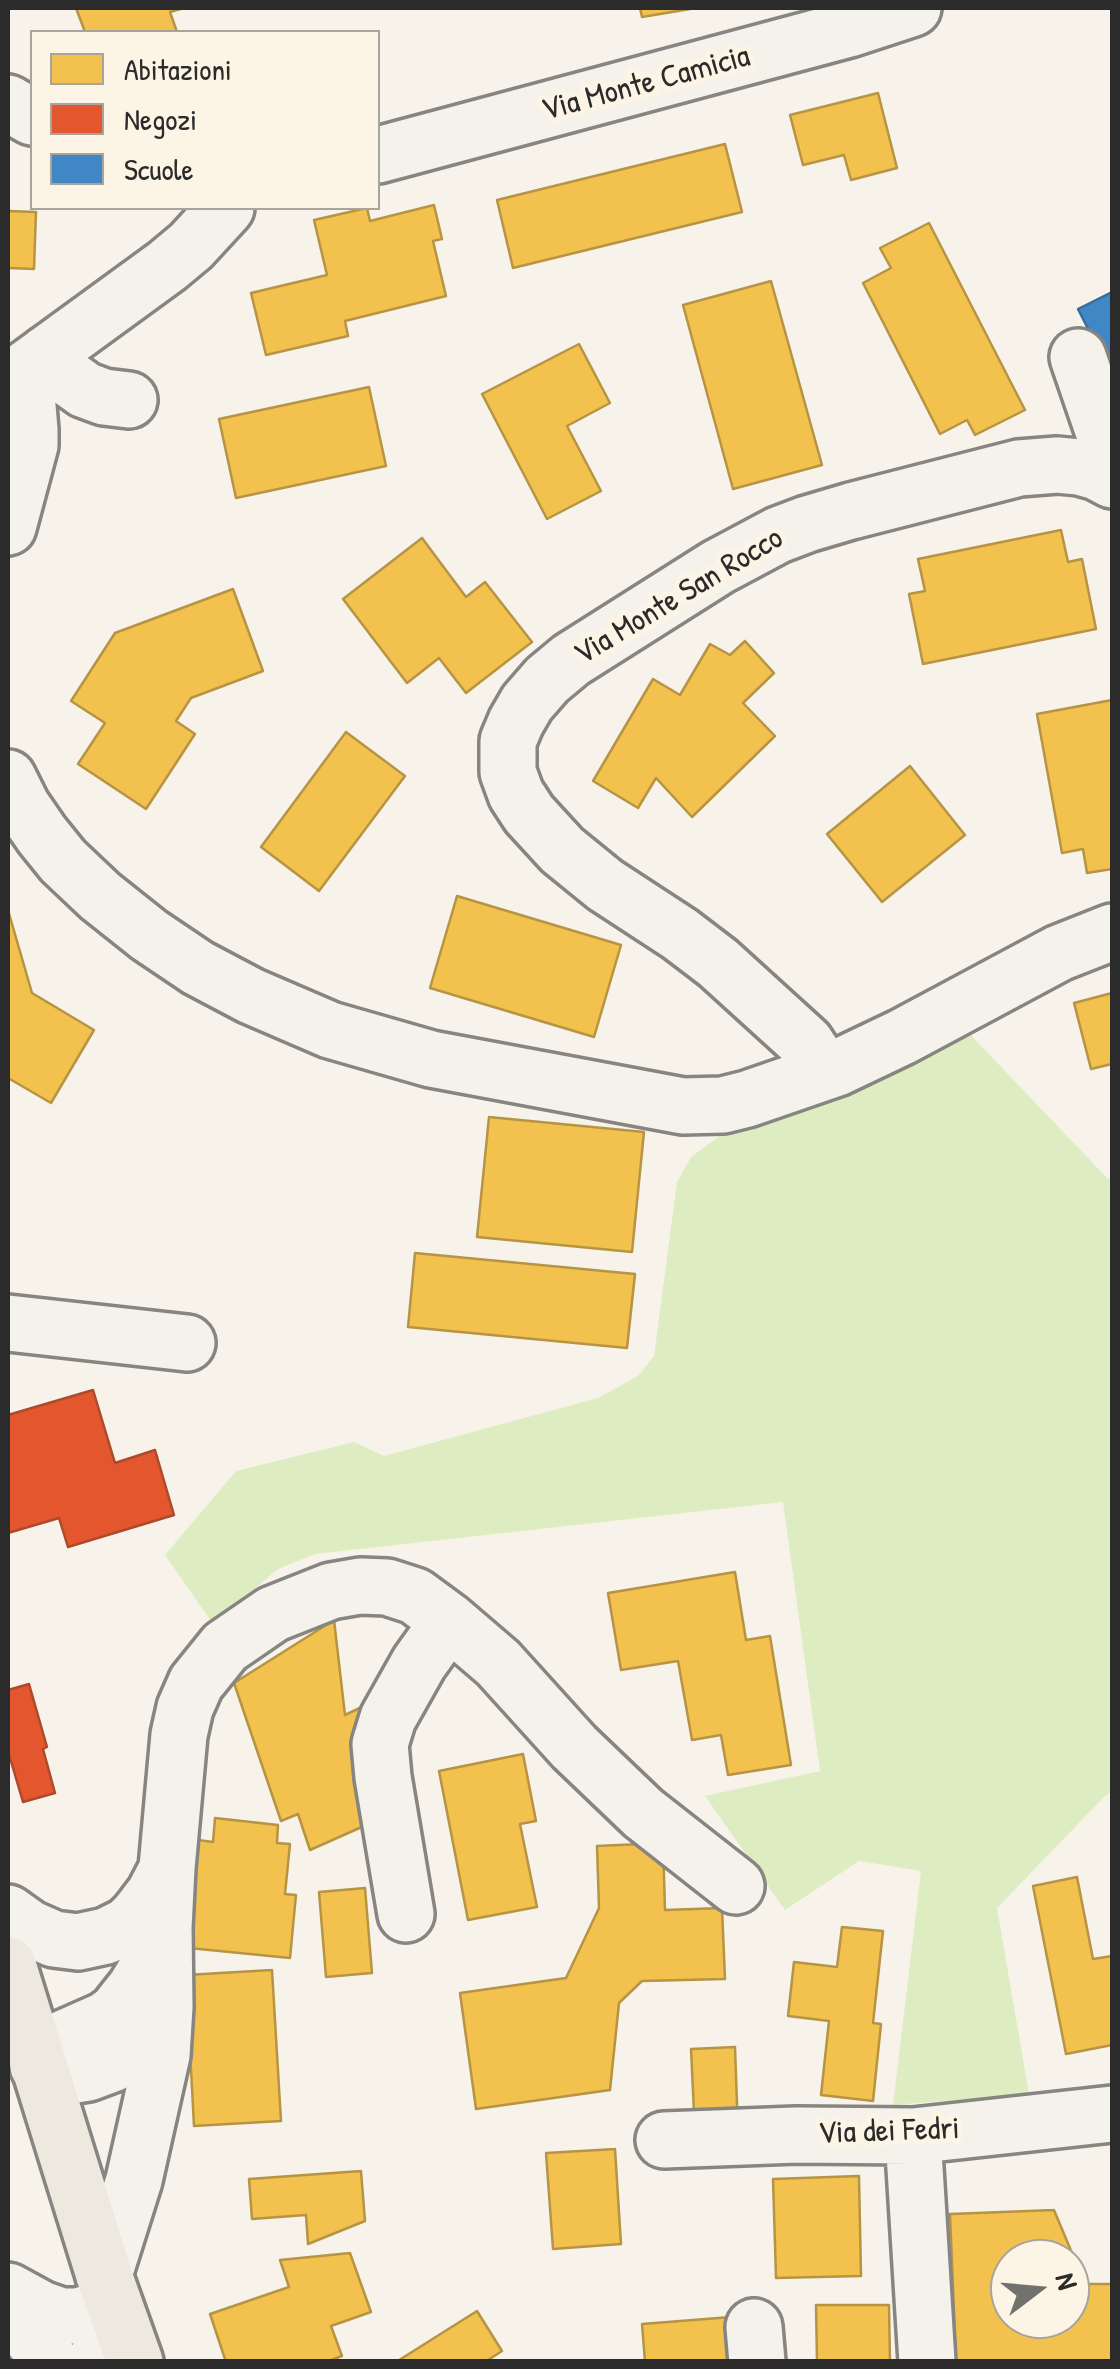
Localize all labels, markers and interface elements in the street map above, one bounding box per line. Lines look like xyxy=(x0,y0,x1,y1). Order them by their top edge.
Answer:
legend xyxy=(30,30,380,210)
street label: Via Monte Camicia xyxy=(538,38,754,130)
text: Abitazioni xyxy=(124,49,232,89)
text: Negozi xyxy=(124,99,197,139)
text: Scuole xyxy=(124,149,193,189)
street label: Via Monte San Rocco xyxy=(568,520,790,674)
street label: Via dei Fedri xyxy=(818,2110,960,2154)
north arrow xyxy=(990,2239,1090,2339)
text: N xyxy=(1047,2269,1087,2294)

